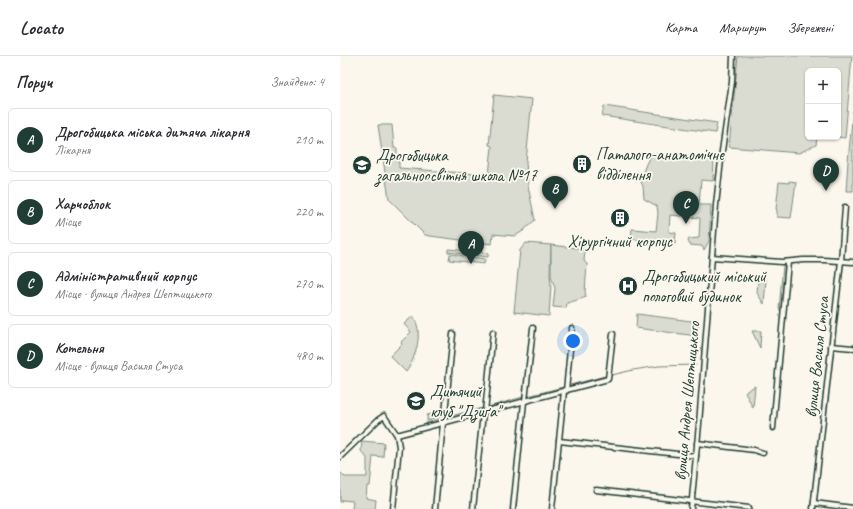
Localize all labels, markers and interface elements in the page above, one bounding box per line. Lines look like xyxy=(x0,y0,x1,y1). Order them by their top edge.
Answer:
text: Locato xyxy=(20,16,63,40)
text: Карта xyxy=(665,19,697,36)
text: Маршрут xyxy=(719,19,765,36)
text: Збережені xyxy=(787,19,833,36)
map controls xyxy=(805,68,841,140)
button: + xyxy=(805,68,841,104)
text: Поруч xyxy=(16,72,52,93)
text: Знайдено: 4 xyxy=(270,74,324,90)
button: − xyxy=(805,104,841,140)
text: Дрогобицька міська дитяча лікарня xyxy=(55,123,249,142)
text: A xyxy=(27,132,33,148)
text: 210 m xyxy=(295,132,323,148)
text: Лікарня xyxy=(55,142,90,158)
place label: Паталого-анатомічне відділення xyxy=(596,144,725,185)
place label: Дрогобицька загальноосвітня школа №17 xyxy=(374,145,538,187)
building icon: Паталого-анатомічне відділення xyxy=(571,153,593,175)
school or university icon: Дрогобицька загальноосвітня школа №17 xyxy=(351,154,373,176)
pin: D xyxy=(813,158,839,191)
pin: B xyxy=(542,176,568,209)
pin: C xyxy=(673,191,699,224)
text: Харчоблок xyxy=(55,195,110,214)
text: B xyxy=(27,204,33,220)
text: 220 m xyxy=(295,204,323,220)
building icon: Хірургічний корпус xyxy=(609,207,631,229)
text: Місце xyxy=(55,214,81,230)
pin: A xyxy=(458,231,484,264)
place label: Хірургічний корпус xyxy=(568,231,673,252)
place label: Дрогобицький міський пологовий будинок xyxy=(642,266,767,307)
text: Адміністративний корпус xyxy=(55,267,197,286)
hospital icon: Дрогобицький міський пологовий будинок xyxy=(617,275,639,297)
text: C xyxy=(27,276,33,292)
text: 270 m xyxy=(295,276,323,292)
text: Місце · вулиця Андрея Шептицького xyxy=(55,286,211,302)
street label: вулиця Василя Стуса xyxy=(800,294,834,419)
street label: вулиця Андрея Шептицького xyxy=(670,320,704,481)
your location xyxy=(563,331,583,351)
text: Котельня xyxy=(55,339,104,358)
text: D xyxy=(26,348,34,364)
text: 480 m xyxy=(295,348,323,364)
text: Місце · вулиця Василя Стуса xyxy=(55,358,182,374)
place label: Дитячий клуб "Дзиґа" xyxy=(430,381,504,423)
school or university icon: Дитячий клуб "Дзиґа" xyxy=(405,390,427,412)

